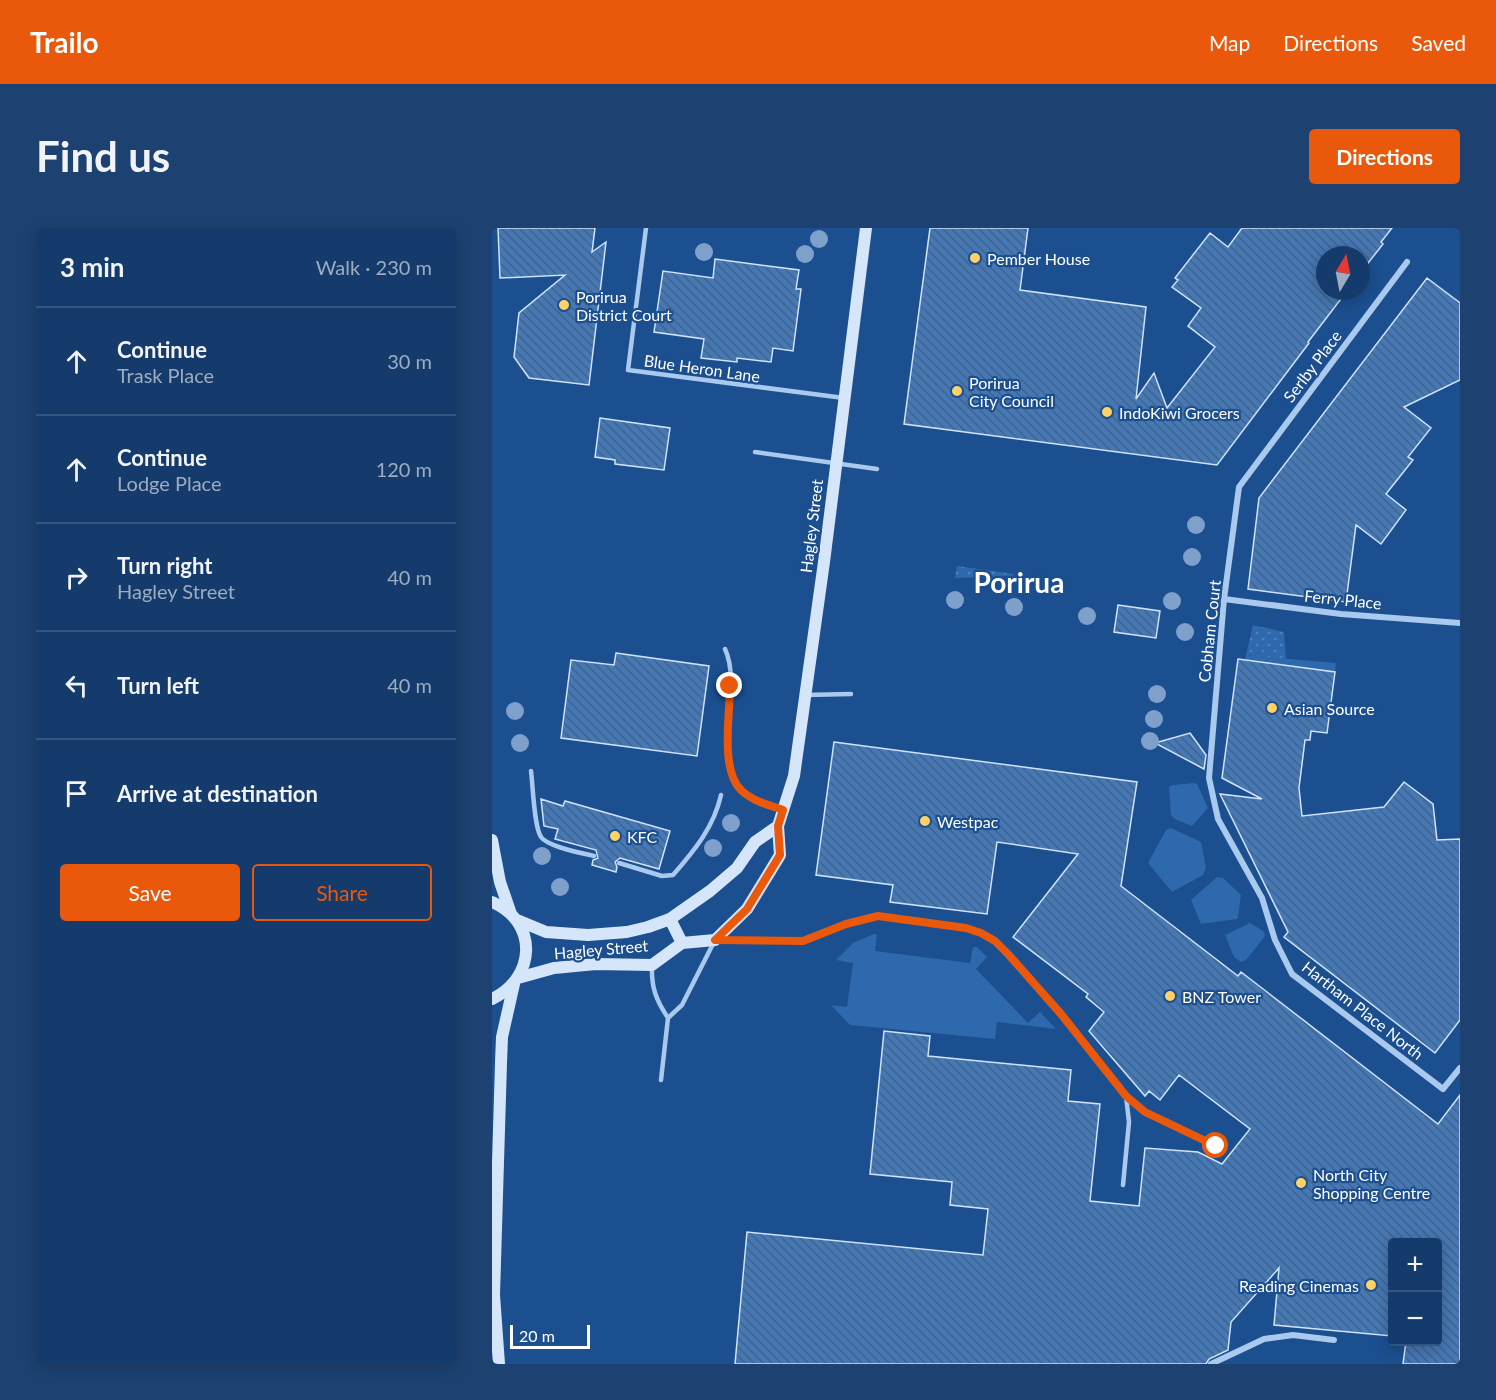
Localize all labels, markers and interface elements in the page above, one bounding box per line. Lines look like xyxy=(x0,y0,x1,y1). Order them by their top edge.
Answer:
text: Trailo xyxy=(30,25,99,59)
text: Map xyxy=(1209,30,1250,55)
text: Directions xyxy=(1283,30,1378,55)
text: Saved xyxy=(1411,30,1466,55)
button: Directions xyxy=(1309,129,1460,184)
text: Find us xyxy=(36,131,170,181)
north arrow xyxy=(1316,246,1370,300)
place label: Pember House xyxy=(987,249,1090,268)
text: 3 min xyxy=(60,251,124,283)
marker: Pember House xyxy=(968,251,982,265)
text: Walk · 230 m xyxy=(316,255,432,279)
place label: Porirua District Court xyxy=(576,287,672,324)
marker: Porirua District Court xyxy=(557,298,571,312)
street label: Serlby Place xyxy=(1279,326,1345,406)
text: Continue xyxy=(117,336,207,363)
icon: ahead xyxy=(60,345,93,378)
text: 30 m xyxy=(387,349,432,373)
street label: Blue Heron Lane xyxy=(643,350,761,386)
text: Trask Place xyxy=(117,363,214,387)
place label: Porirua City Council xyxy=(969,373,1054,410)
marker: Porirua City Council xyxy=(950,384,964,398)
place label: IndoKiwi Grocers xyxy=(1119,403,1240,422)
marker: IndoKiwi Grocers xyxy=(1100,405,1114,419)
text: Continue xyxy=(117,444,207,471)
icon: ahead xyxy=(60,453,93,486)
text: 120 m xyxy=(376,457,432,481)
text: Lodge Place xyxy=(117,471,222,495)
street label: Hagley Street xyxy=(796,478,826,574)
text: Turn right xyxy=(117,552,212,579)
icon: right xyxy=(60,561,93,594)
text: 40 m xyxy=(387,565,432,589)
district label: Porirua xyxy=(974,565,1064,599)
text: Hagley Street xyxy=(117,579,235,603)
street label: Cobham Court xyxy=(1194,579,1224,683)
street label: Ferry Place xyxy=(1303,585,1383,613)
icon: left xyxy=(60,669,93,702)
text: Turn left xyxy=(117,672,199,699)
route end xyxy=(716,672,742,698)
text: 40 m xyxy=(387,673,432,697)
place label: Asian Source xyxy=(1284,699,1375,718)
marker: Asian Source xyxy=(1265,701,1279,715)
icon: arrive xyxy=(60,777,93,810)
text: Arrive at destination xyxy=(117,780,318,807)
place label: Westpac xyxy=(937,812,999,831)
marker: Westpac xyxy=(918,814,932,828)
place label: KFC xyxy=(627,827,658,846)
marker: KFC xyxy=(608,829,622,843)
button: Save xyxy=(60,864,240,921)
button: Share xyxy=(252,864,432,921)
street label: Hagley Street xyxy=(553,935,649,963)
street label: Hartham Place North xyxy=(1299,957,1427,1063)
place label: BNZ Tower xyxy=(1182,987,1261,1006)
marker: BNZ Tower xyxy=(1163,989,1177,1003)
route start xyxy=(1202,1132,1228,1158)
place label: North City Shopping Centre xyxy=(1313,1165,1430,1202)
marker: North City Shopping Centre xyxy=(1294,1176,1308,1190)
map controls xyxy=(1388,1238,1442,1346)
button: + xyxy=(1388,1238,1442,1292)
place label: Reading Cinemas xyxy=(1239,1276,1359,1295)
marker: Reading Cinemas xyxy=(1364,1278,1378,1292)
button: − xyxy=(1388,1292,1442,1346)
scale bar xyxy=(510,1322,590,1350)
text: 20 m xyxy=(519,1326,555,1345)

